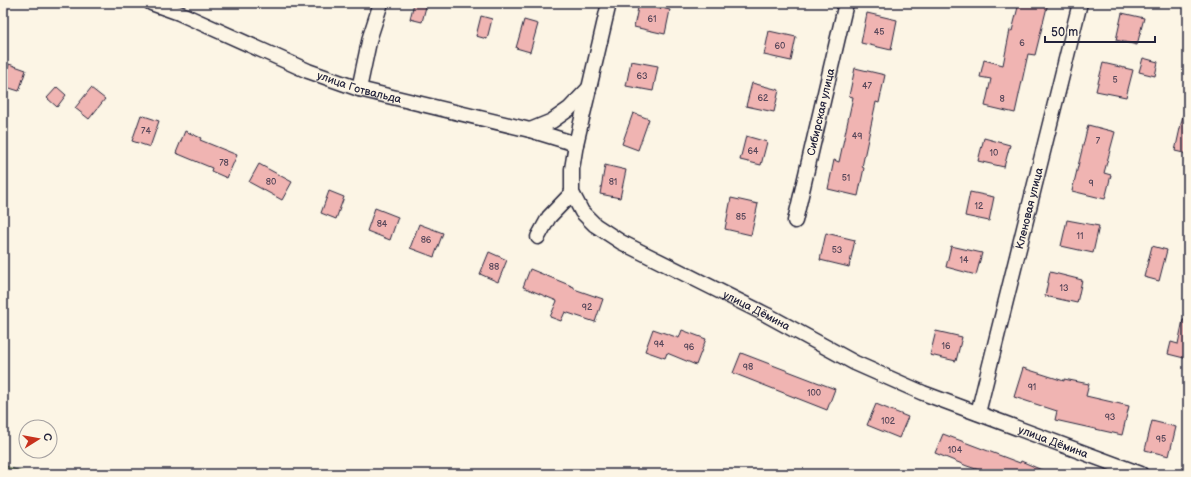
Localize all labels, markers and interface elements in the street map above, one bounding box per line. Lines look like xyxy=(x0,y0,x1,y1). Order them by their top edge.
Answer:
house number: 61 xyxy=(648,14,656,25)
scale bar xyxy=(1045,18,1155,44)
text: 50 m xyxy=(1051,25,1078,40)
house number: 45 xyxy=(874,27,884,38)
house number: 6 xyxy=(1019,38,1025,49)
house number: 60 xyxy=(775,41,785,52)
street label: Сибирская улица xyxy=(804,67,837,157)
street label: улица Готвальда xyxy=(315,68,403,106)
house number: 63 xyxy=(636,71,648,82)
house number: 5 xyxy=(1112,75,1118,86)
house number: 47 xyxy=(862,81,873,92)
house number: 62 xyxy=(758,93,769,104)
house number: 8 xyxy=(999,94,1005,105)
house number: 74 xyxy=(141,126,151,137)
house number: 49 xyxy=(852,131,862,142)
house number: 7 xyxy=(1096,136,1101,147)
house number: 64 xyxy=(748,146,759,157)
house number: 10 xyxy=(990,148,998,159)
house number: 78 xyxy=(219,158,229,169)
street label: Кленовая улица xyxy=(1013,166,1045,250)
house number: 51 xyxy=(842,173,850,184)
house number: 80 xyxy=(266,177,276,188)
house number: 81 xyxy=(609,177,617,188)
house number: 9 xyxy=(1088,178,1094,189)
house number: 12 xyxy=(975,201,984,212)
house number: 85 xyxy=(736,212,746,223)
house number: 84 xyxy=(377,219,388,230)
house number: 11 xyxy=(1077,231,1083,242)
house number: 86 xyxy=(421,235,432,246)
house number: 53 xyxy=(832,245,843,256)
house number: 14 xyxy=(960,255,969,266)
house number: 88 xyxy=(489,262,499,273)
house number: 13 xyxy=(1059,283,1069,294)
street label: улица Дёмина xyxy=(721,288,793,333)
house number: 92 xyxy=(582,302,593,313)
house number: 94 xyxy=(654,339,665,350)
house number: 16 xyxy=(942,341,951,352)
house number: 96 xyxy=(684,342,695,353)
house number: 98 xyxy=(743,362,753,373)
house number: 91 xyxy=(1028,382,1036,393)
house number: 100 xyxy=(807,388,821,399)
house number: 93 xyxy=(1105,412,1116,423)
house number: 102 xyxy=(881,416,896,427)
north arrow xyxy=(18,419,58,459)
street label: улица Дёмина xyxy=(1017,423,1091,461)
text: С xyxy=(40,432,55,443)
house number: 95 xyxy=(1156,434,1166,445)
house number: 104 xyxy=(948,445,963,456)

